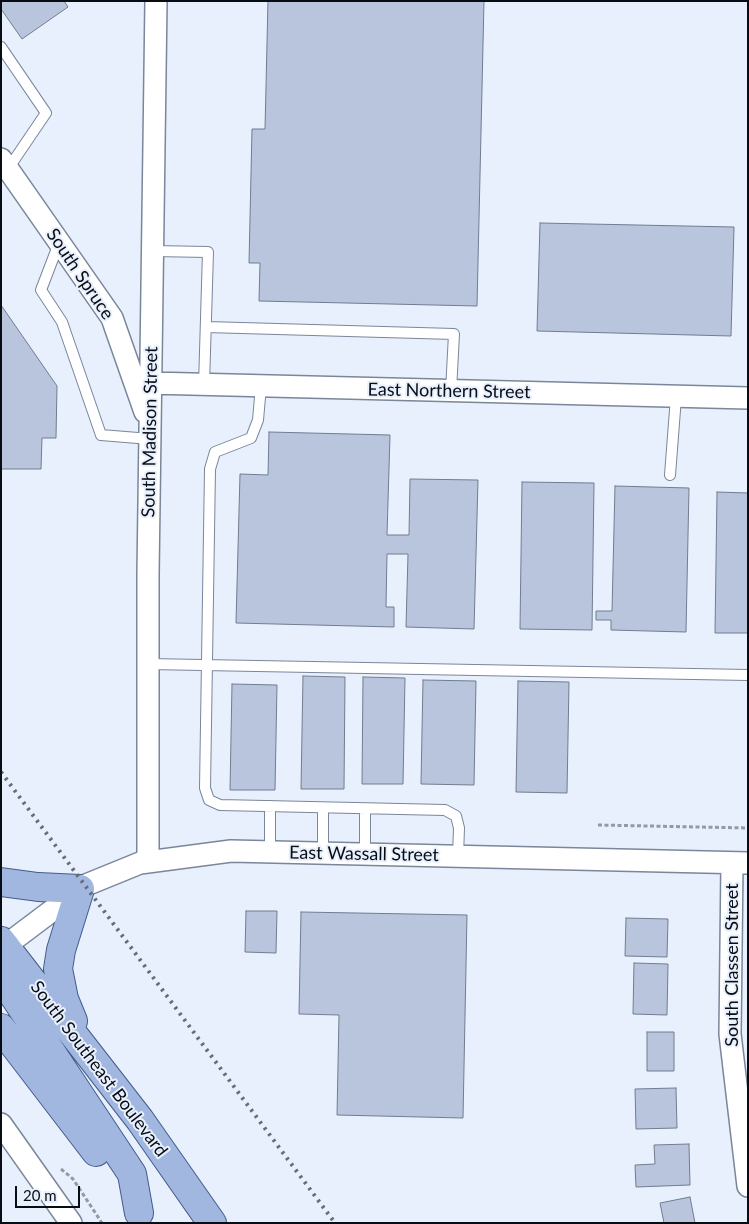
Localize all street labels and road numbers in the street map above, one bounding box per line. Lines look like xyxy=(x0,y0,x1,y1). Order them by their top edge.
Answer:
street label: South Spruce xyxy=(42,224,118,324)
street label: South Madison Street xyxy=(138,346,162,518)
street label: East Northern Street xyxy=(367,379,531,403)
street label: East Wassall Street xyxy=(289,842,439,866)
street label: South Classen Street xyxy=(721,883,743,1047)
street label: South Southeast Boulevard xyxy=(26,977,172,1161)

